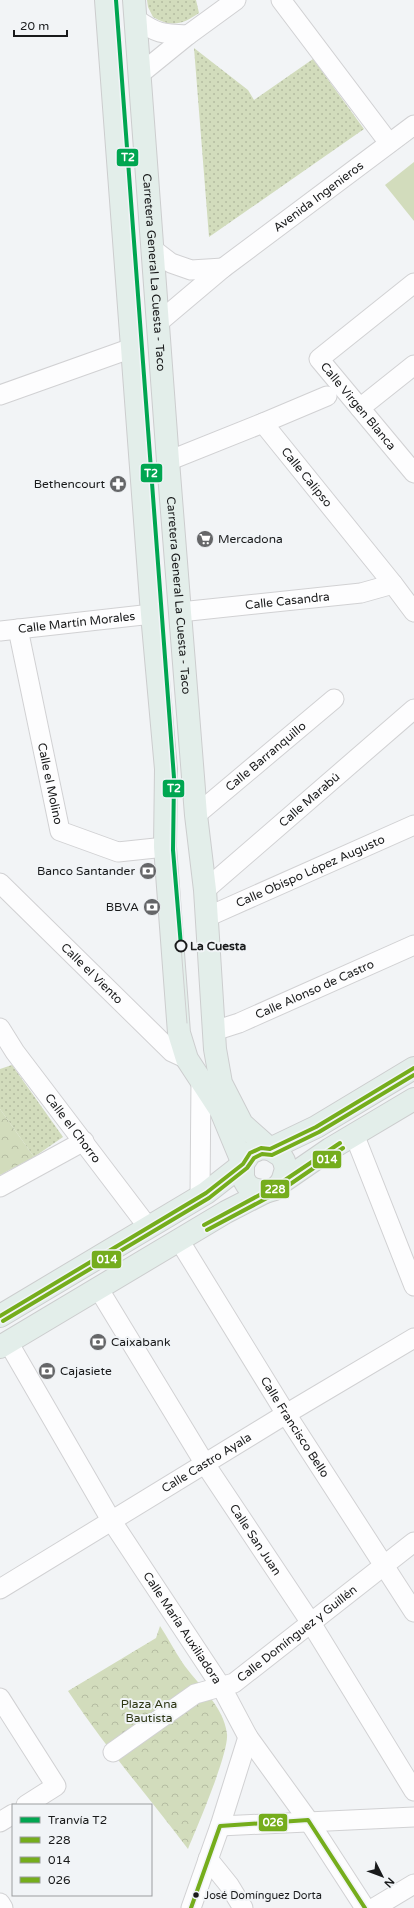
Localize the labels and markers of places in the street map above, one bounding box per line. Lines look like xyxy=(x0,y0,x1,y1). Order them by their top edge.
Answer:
pharmacy icon: Bethencourt xyxy=(108,474,128,494)
place label: Bethencourt xyxy=(34,477,105,491)
supermarket icon: Mercadona xyxy=(195,529,215,549)
place label: Mercadona xyxy=(218,532,283,546)
bank icon: Banco Santander xyxy=(138,861,158,881)
place label: Banco Santander xyxy=(37,864,135,878)
bank icon: BBVA xyxy=(142,897,162,917)
place label: BBVA xyxy=(106,900,139,914)
marker: La Cuesta xyxy=(174,939,188,953)
place label: La Cuesta xyxy=(190,939,246,953)
bank icon: Caixabank xyxy=(88,1332,108,1352)
place label: Caixabank xyxy=(111,1335,171,1349)
bank icon: Cajasiete xyxy=(37,1361,57,1381)
place label: Cajasiete xyxy=(60,1364,112,1378)
place label: José Domínguez Dorta xyxy=(204,1889,322,1902)
marker: José Domínguez Dorta xyxy=(191,1890,201,1900)

